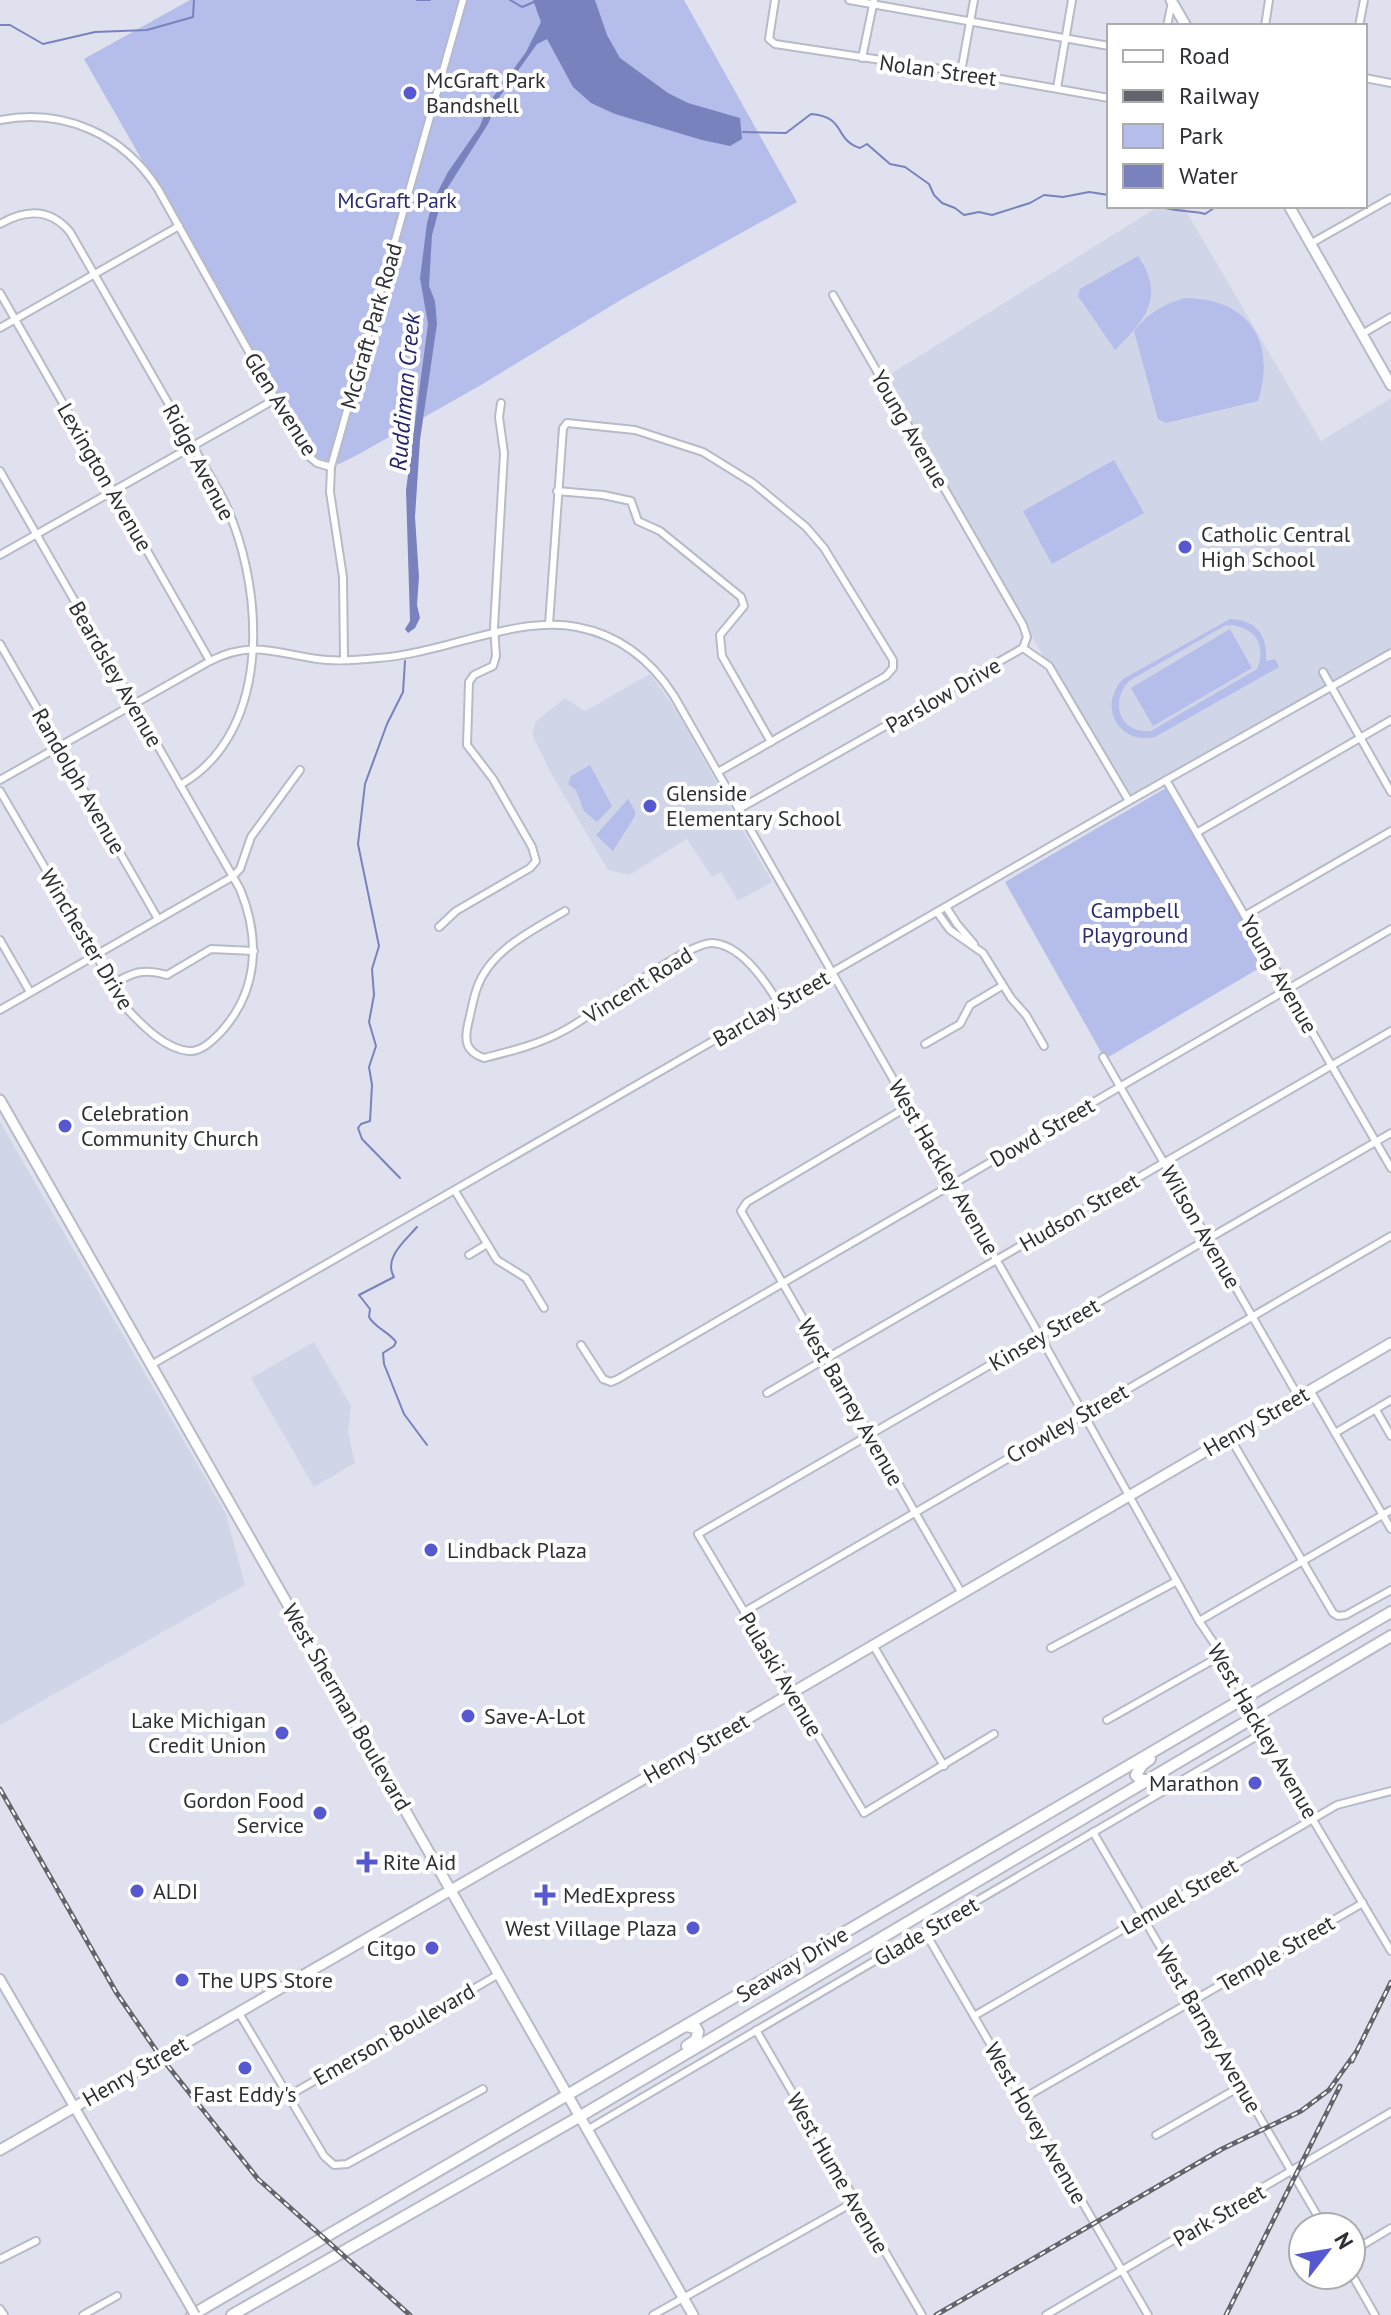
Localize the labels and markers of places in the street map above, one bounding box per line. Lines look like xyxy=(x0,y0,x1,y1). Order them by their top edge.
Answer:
place label: McGraft Park Bandshell xyxy=(426,66,546,119)
marker: McGraft Park Bandshell xyxy=(401,84,419,102)
place label: Catholic Central High School xyxy=(1201,520,1351,573)
marker: Catholic Central High School xyxy=(1176,538,1194,556)
place label: Glenside Elementary School xyxy=(666,779,842,832)
marker: Glenside Elementary School xyxy=(641,797,659,815)
place label: Celebration Community Church xyxy=(81,1099,259,1152)
marker: Celebration Community Church xyxy=(56,1117,74,1135)
place label: Lindback Plaza xyxy=(447,1536,587,1564)
marker: Lindback Plaza xyxy=(422,1541,440,1559)
place label: Save-A-Lot xyxy=(484,1702,586,1730)
place label: Lake Michigan Credit Union xyxy=(131,1706,266,1759)
marker: Save-A-Lot xyxy=(459,1707,477,1725)
marker: Lake Michigan Credit Union xyxy=(273,1724,291,1742)
place label: Marathon xyxy=(1149,1769,1239,1797)
marker: Marathon xyxy=(1246,1774,1264,1792)
place label: Gordon Food Service xyxy=(183,1786,304,1839)
marker: Gordon Food Service xyxy=(311,1804,329,1822)
place label: Rite Aid xyxy=(383,1848,456,1876)
marker: Rite Aid xyxy=(358,1853,376,1871)
place label: ALDI xyxy=(153,1877,198,1905)
place label: MedExpress xyxy=(563,1881,676,1909)
marker: ALDI xyxy=(128,1882,146,1900)
marker: MedExpress xyxy=(534,1884,556,1906)
place label: West Village Plaza xyxy=(505,1914,677,1942)
marker: West Village Plaza xyxy=(684,1919,702,1937)
place label: Citgo xyxy=(367,1934,416,1962)
marker: Citgo xyxy=(423,1939,441,1957)
place label: The UPS Store xyxy=(198,1966,333,1994)
marker: The UPS Store xyxy=(173,1971,191,1989)
marker: Fast Eddy's xyxy=(236,2059,254,2077)
place label: Fast Eddy's xyxy=(193,2080,297,2108)

